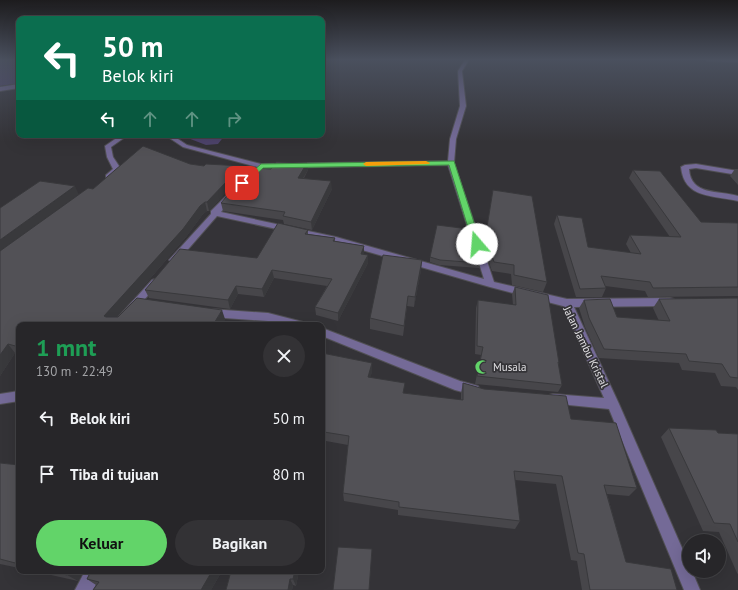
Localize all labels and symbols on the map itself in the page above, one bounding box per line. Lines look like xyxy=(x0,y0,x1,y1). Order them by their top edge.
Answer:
pin xyxy=(225,166,259,200)
position arrow xyxy=(456,223,498,265)
street label: Jalan Jambu Kristal xyxy=(560,303,612,391)
mosque icon: Musala xyxy=(474,359,490,375)
place label: Musala xyxy=(493,360,526,374)

